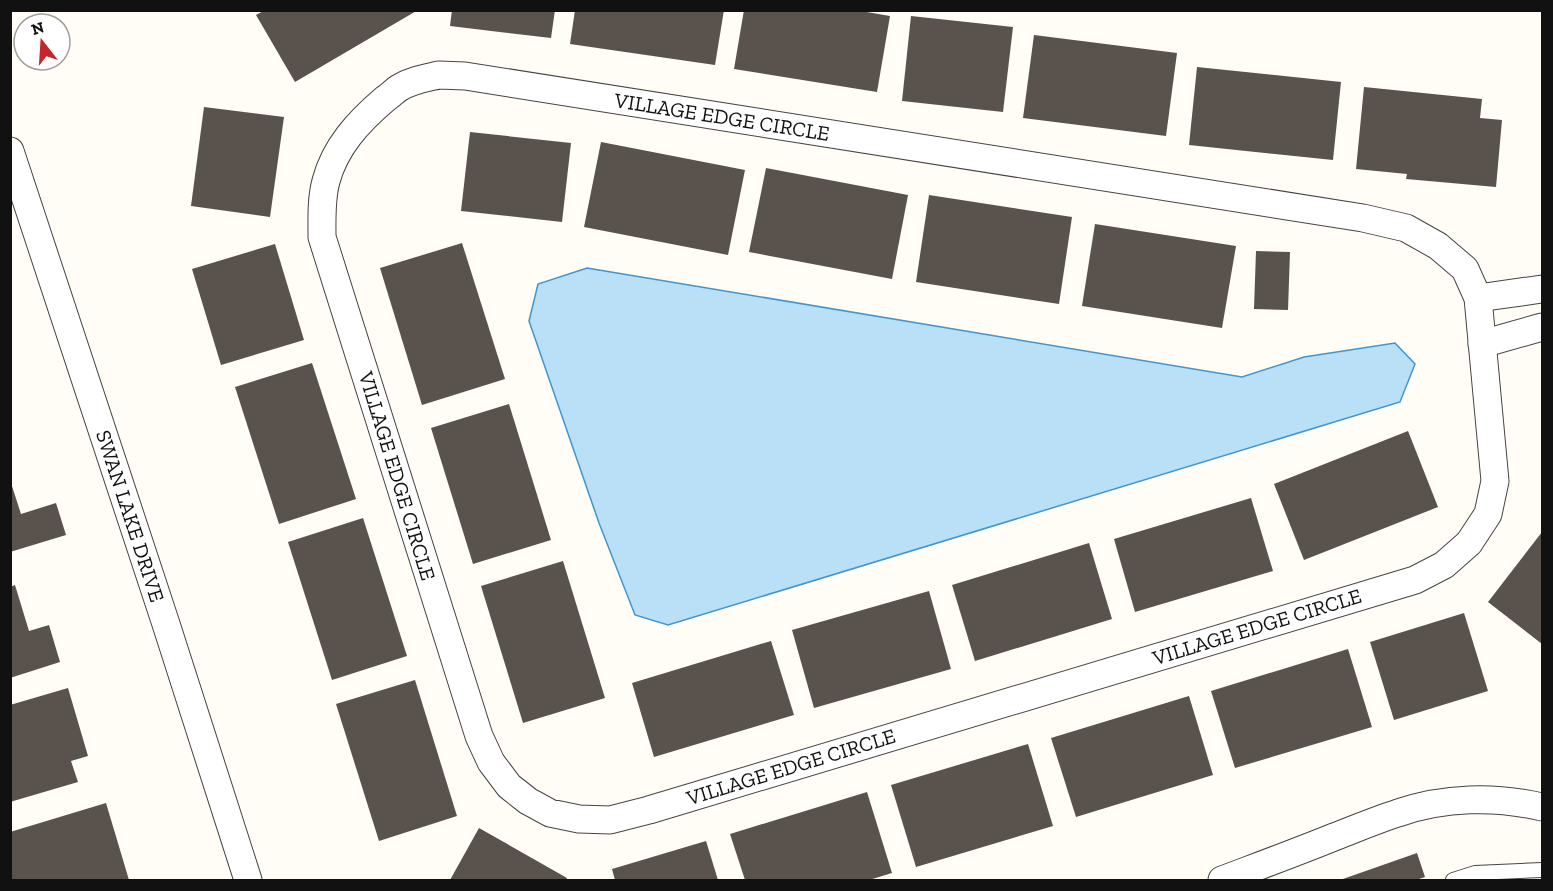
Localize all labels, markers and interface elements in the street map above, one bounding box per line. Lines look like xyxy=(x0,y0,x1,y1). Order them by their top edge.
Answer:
north arrow xyxy=(12,12,72,72)
text: N xyxy=(29,17,46,39)
street label: VILLAGE EDGE CIRCLE xyxy=(612,87,831,146)
street label: VILLAGE EDGE CIRCLE xyxy=(353,367,441,583)
street label: SWAN LAKE DRIVE xyxy=(91,427,170,605)
street label: VILLAGE EDGE CIRCLE xyxy=(1148,583,1364,671)
street label: VILLAGE EDGE CIRCLE xyxy=(682,723,898,811)

